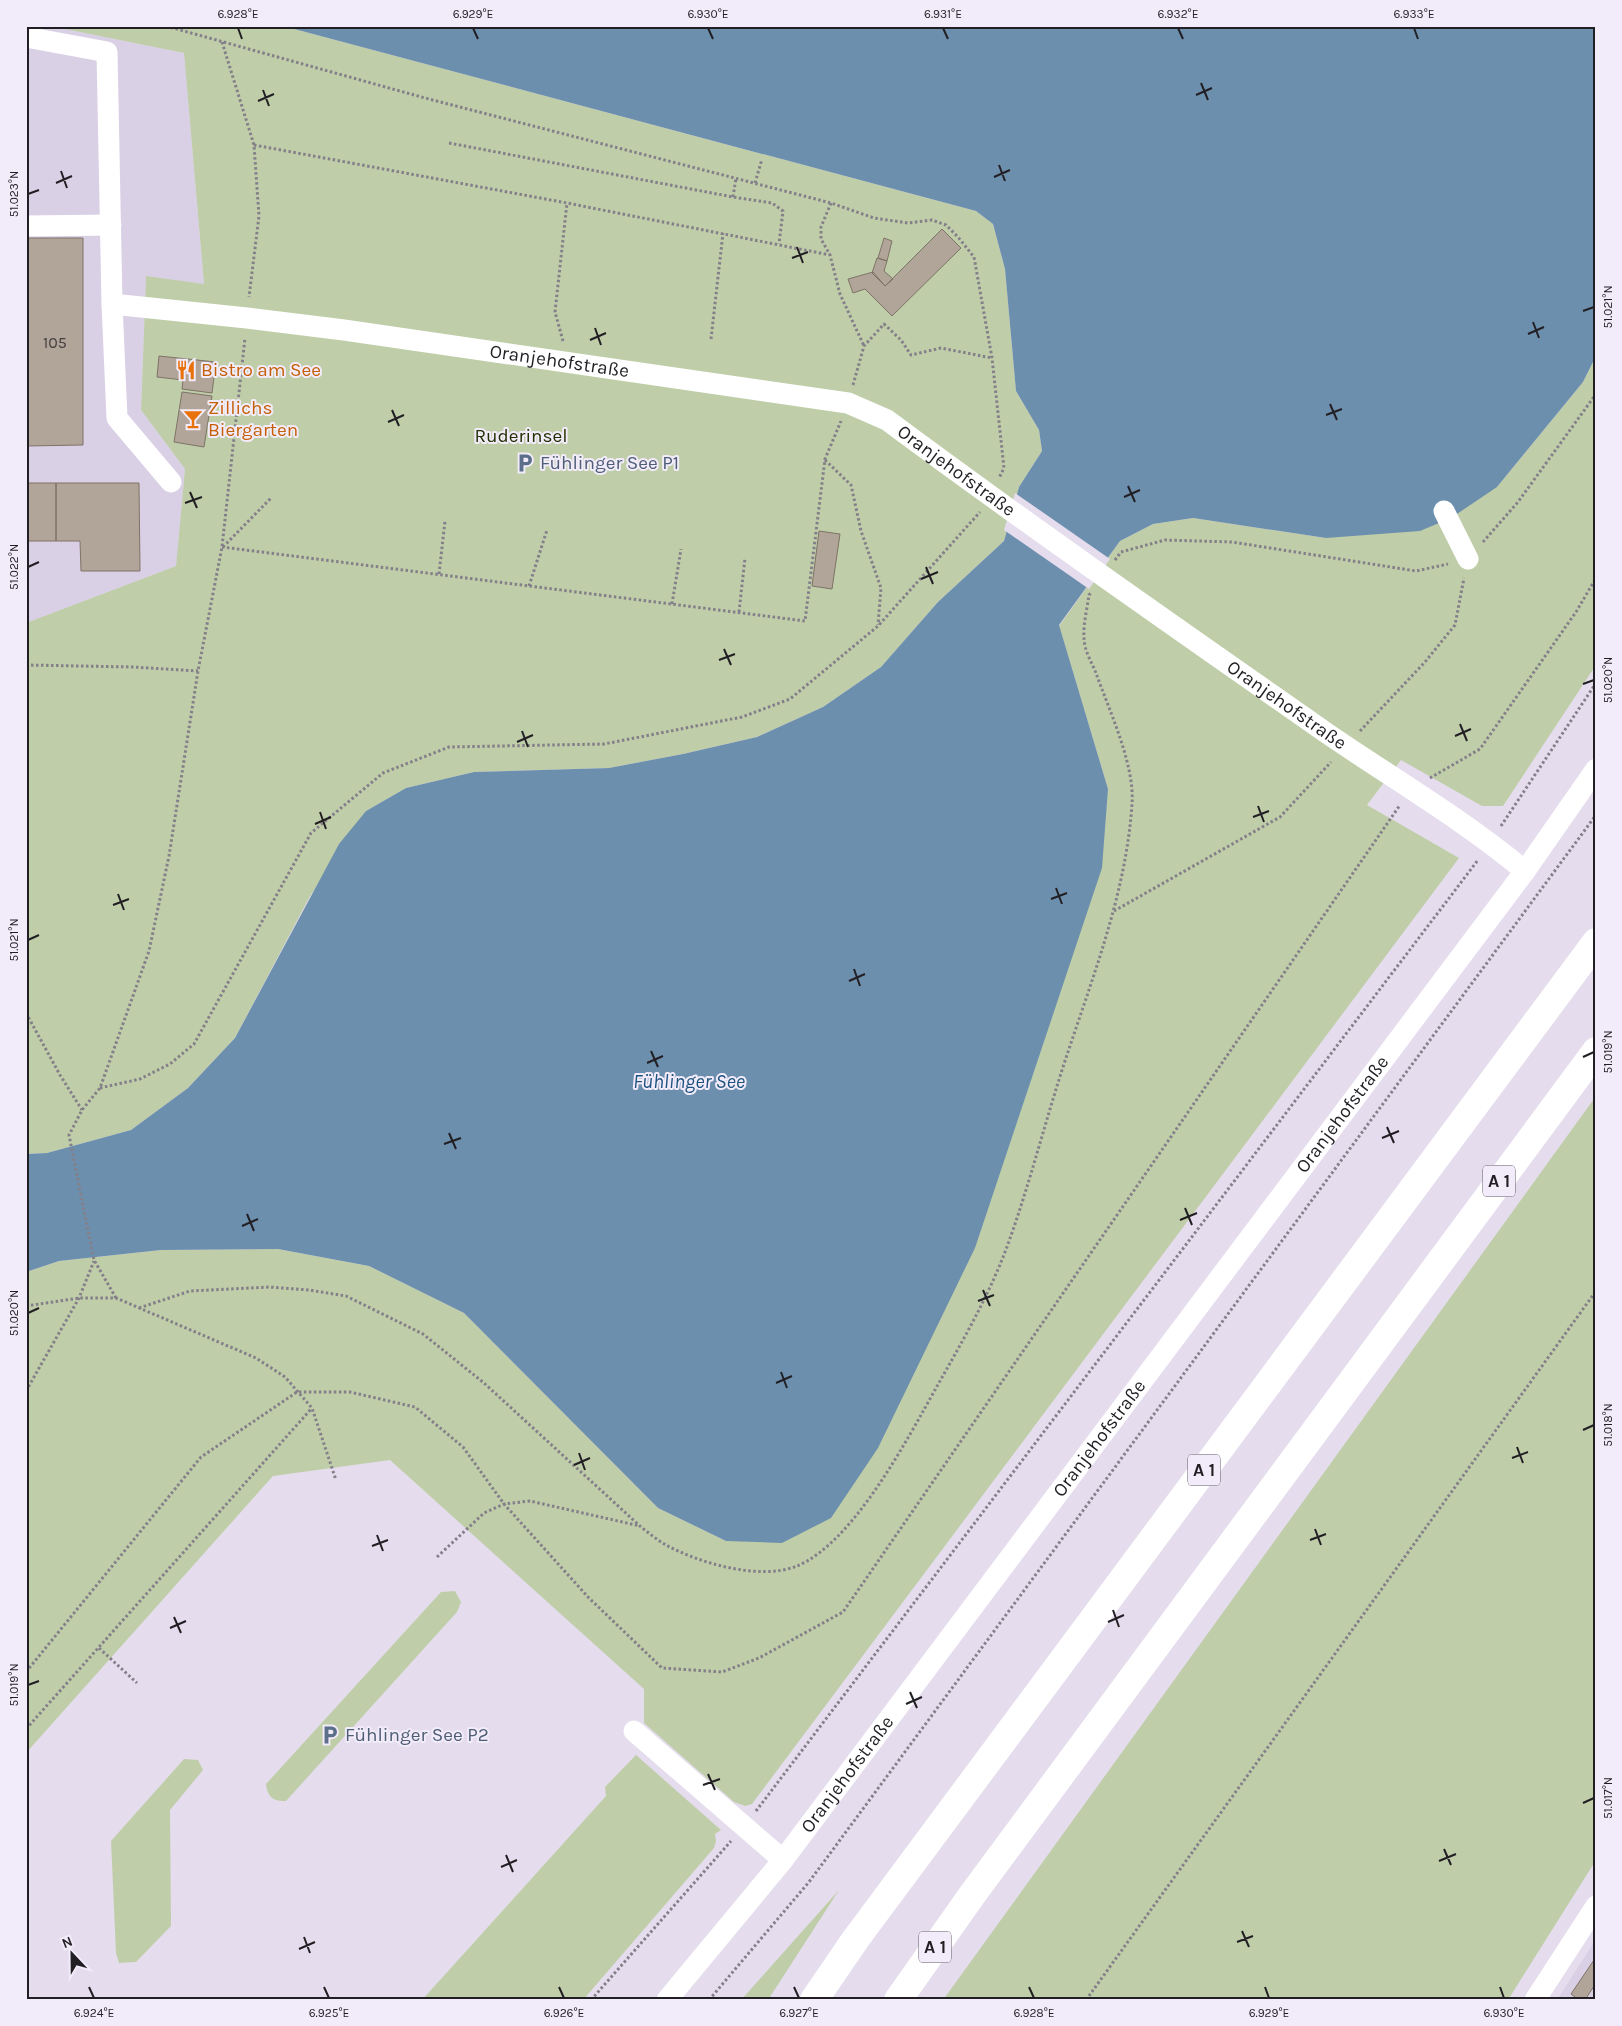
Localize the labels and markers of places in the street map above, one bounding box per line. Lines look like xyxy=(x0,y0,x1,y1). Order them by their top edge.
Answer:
restaurant icon: Bistro am See xyxy=(175,359,197,381)
place label: Bistro am See xyxy=(201,359,321,381)
place label: Zillichs Biergarten xyxy=(208,397,298,441)
bar icon: Zillichs Biergarten xyxy=(182,408,204,430)
parking icon: Fühlinger See P1 xyxy=(514,452,536,474)
place label: Fühlinger See P1 xyxy=(540,452,679,474)
parking icon: Fühlinger See P2 xyxy=(319,1724,341,1746)
place label: Fühlinger See P2 xyxy=(345,1724,489,1746)

